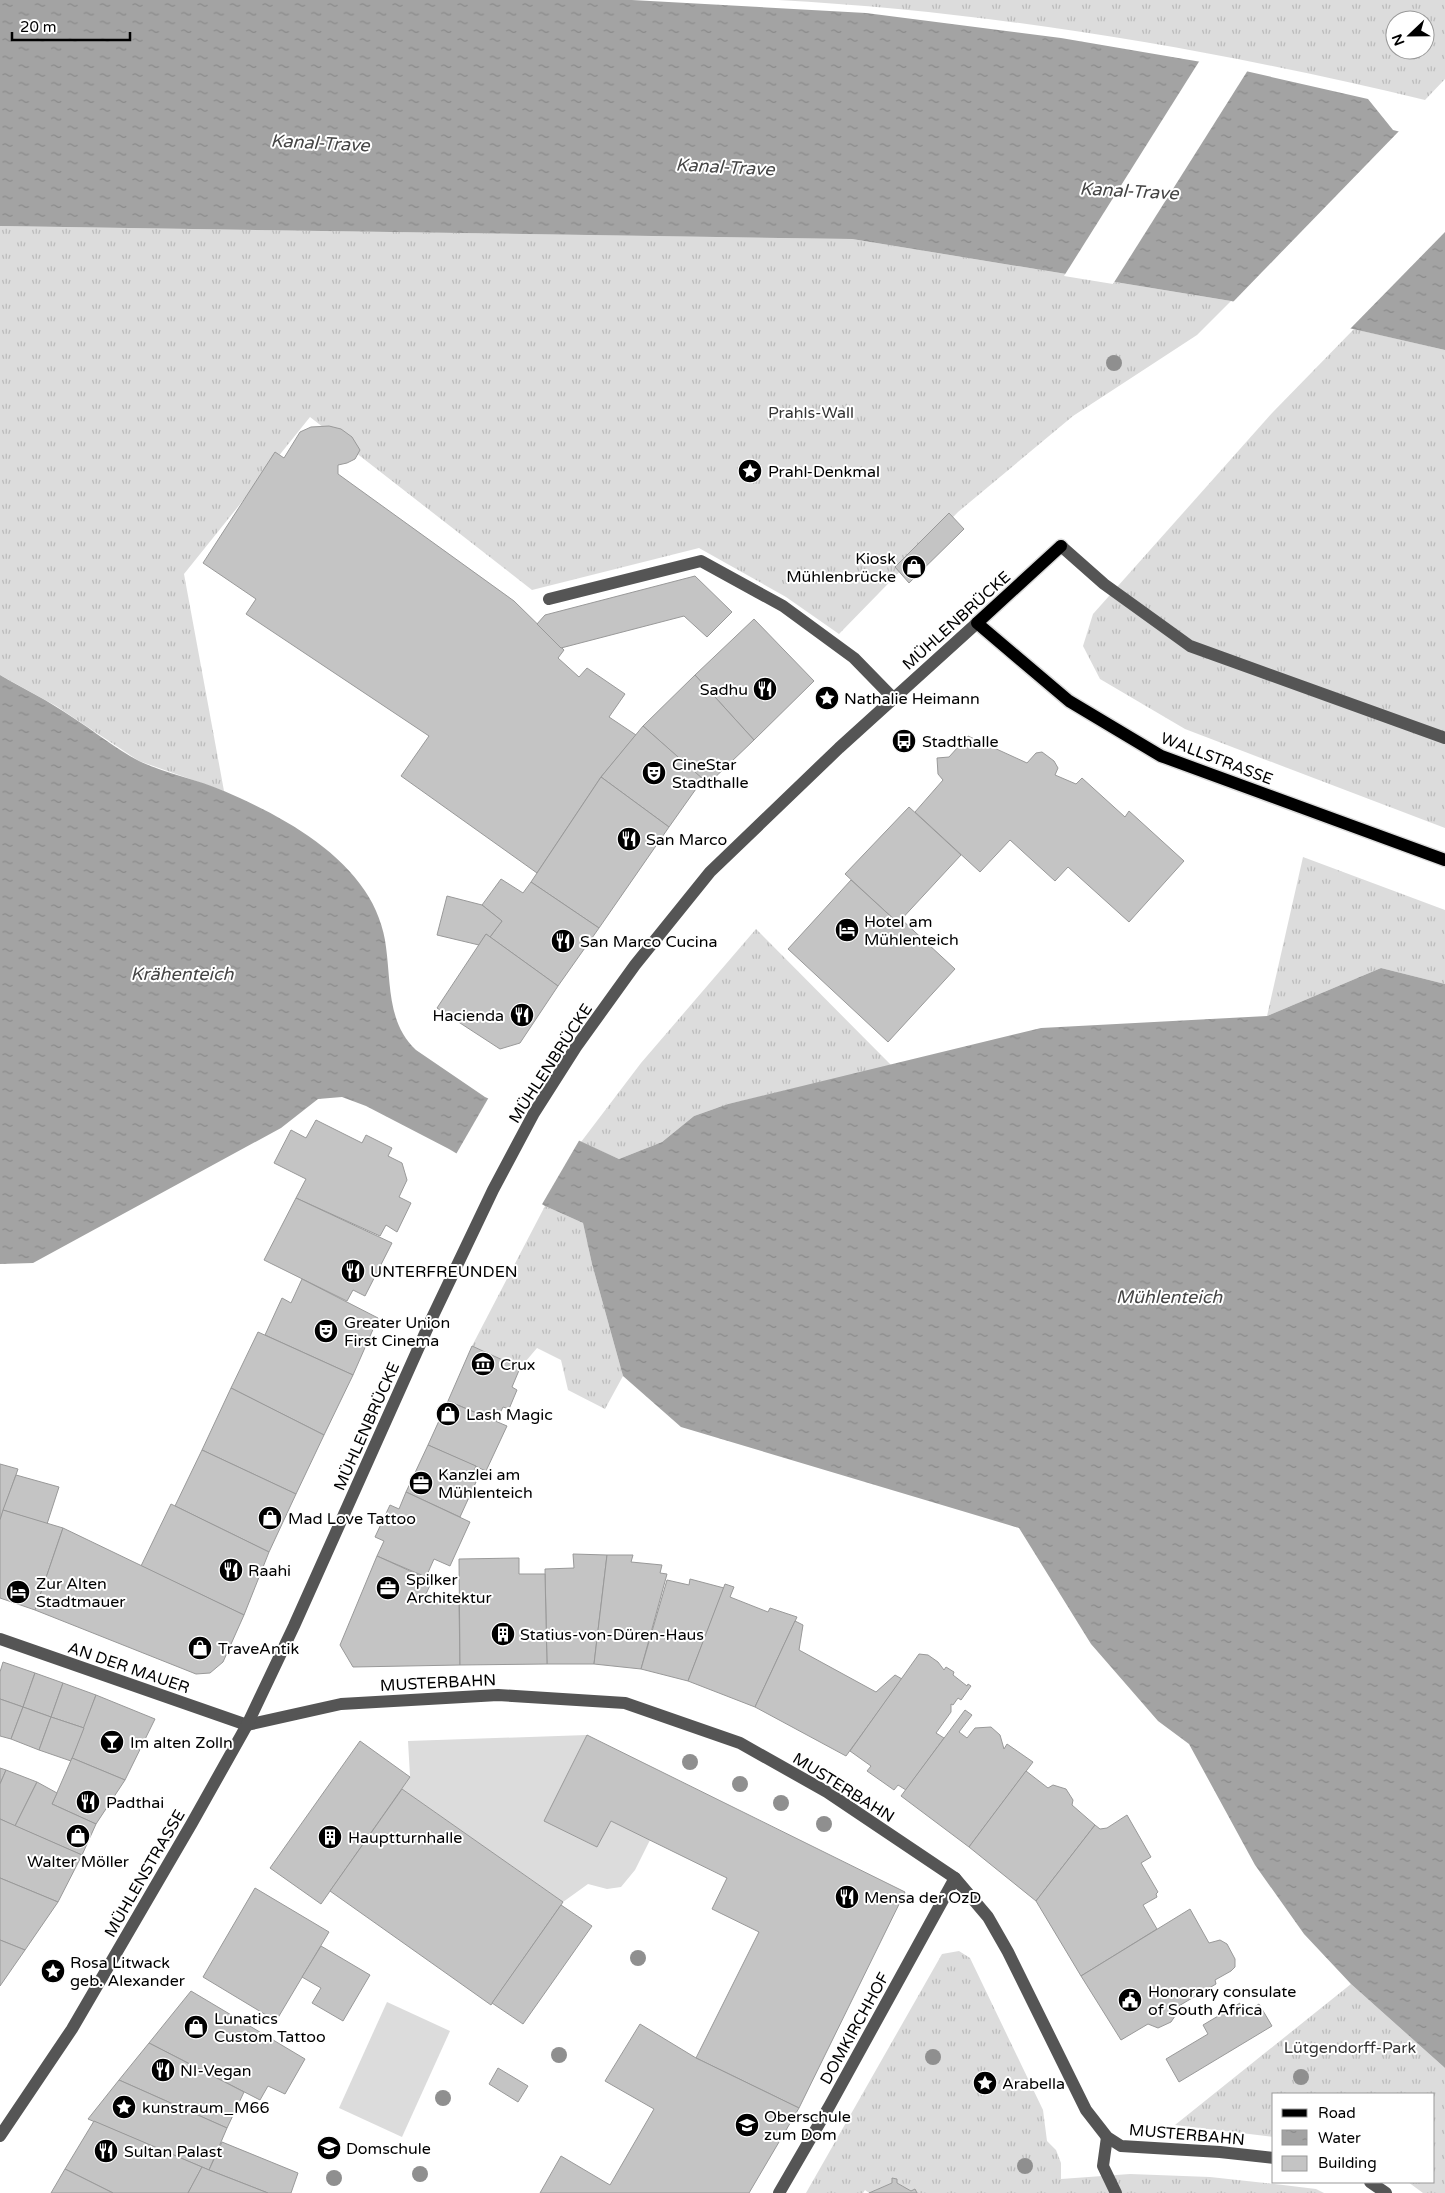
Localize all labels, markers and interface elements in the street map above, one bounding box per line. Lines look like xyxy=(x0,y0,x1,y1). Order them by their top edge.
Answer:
scale bar xyxy=(12,10,130,42)
north arrow xyxy=(1385,10,1435,60)
text: 20 m xyxy=(20,18,57,36)
text: N xyxy=(1388,31,1408,48)
water label: Kanal-Trave xyxy=(270,129,371,157)
water label: Kanal-Trave xyxy=(675,153,776,181)
water label: Kanal-Trave xyxy=(1079,177,1180,205)
park label: Prahls-Wall xyxy=(768,403,854,423)
place icon: Prahl-Denkmal xyxy=(737,458,763,484)
place label: Prahl-Denkmal xyxy=(768,462,880,482)
place label: Kiosk Mühlenbrücke xyxy=(786,549,896,587)
shop icon: Kiosk Mühlenbrücke xyxy=(901,554,927,580)
street label: MÜHLENBRÜCKE xyxy=(898,567,1015,675)
restaurant icon: Sadhu xyxy=(752,676,778,702)
place label: Sadhu xyxy=(700,680,748,700)
place icon: Nathalie Heimann xyxy=(814,685,840,711)
place label: Nathalie Heimann xyxy=(844,689,980,709)
bus stop icon: Stadthalle xyxy=(891,728,917,754)
street label: WALLSTRASSE xyxy=(1158,728,1276,790)
place label: Stadthalle xyxy=(922,732,999,752)
place label: CineStar Stadthalle xyxy=(672,755,749,793)
theatre icon: CineStar Stadthalle xyxy=(641,760,667,786)
restaurant icon: San Marco xyxy=(616,826,642,852)
place label: San Marco xyxy=(646,830,727,850)
place label: Hotel am Mühlenteich xyxy=(864,912,959,950)
hotel icon: Hotel am Mühlenteich xyxy=(834,917,860,943)
restaurant icon: San Marco Cucina xyxy=(550,928,576,954)
place label: San Marco Cucina xyxy=(580,932,717,952)
water label: Krähenteich xyxy=(131,963,235,985)
street label: MÜHLENBRÜCKE xyxy=(505,1000,597,1127)
restaurant icon: Hacienda xyxy=(509,1002,535,1028)
place label: Hacienda xyxy=(433,1006,504,1026)
restaurant icon: UNTERFREUNDEN xyxy=(340,1258,366,1284)
place label: UNTERFREUNDEN xyxy=(370,1262,518,1282)
water label: Mühlenteich xyxy=(1116,1286,1223,1308)
place label: Greater Union First Cinema xyxy=(344,1313,450,1351)
theatre icon: Greater Union First Cinema xyxy=(313,1318,339,1344)
museum icon: Crux xyxy=(470,1351,496,1377)
place label: Crux xyxy=(500,1355,535,1375)
street label: MÜHLENBRÜCKE xyxy=(330,1359,404,1494)
shop icon: Lash Magic xyxy=(435,1401,461,1427)
place label: Lash Magic xyxy=(466,1405,553,1425)
place label: Kanzlei am Mühlenteich xyxy=(438,1465,533,1503)
office icon: Kanzlei am Mühlenteich xyxy=(408,1470,434,1496)
shop icon: Mad Love Tattoo xyxy=(257,1505,283,1531)
place label: Mad Love Tattoo xyxy=(288,1509,416,1529)
restaurant icon: Raahi xyxy=(218,1557,244,1583)
place label: Raahi xyxy=(248,1561,291,1581)
place label: Spilker Architektur xyxy=(406,1570,493,1608)
place label: Zur Alten Stadtmauer xyxy=(36,1574,126,1612)
office icon: Spilker Architektur xyxy=(375,1575,401,1601)
hotel icon: Zur Alten Stadtmauer xyxy=(5,1579,31,1605)
building icon: Statius-von-Düren-Haus xyxy=(490,1621,516,1647)
place label: Statius-von-Düren-Haus xyxy=(520,1625,704,1645)
shop icon: TraveAntik xyxy=(187,1635,213,1661)
street label: AN DER MAUER xyxy=(65,1638,192,1698)
place label: TraveAntik xyxy=(218,1639,300,1659)
street label: MUSTERBAHN xyxy=(380,1670,497,1696)
bar icon: Im alten Zolln xyxy=(99,1729,125,1755)
place label: Im alten Zolln xyxy=(130,1733,233,1753)
street label: MUSTERBAHN xyxy=(789,1749,898,1827)
restaurant icon: Padthai xyxy=(75,1789,101,1815)
place label: Padthai xyxy=(106,1793,164,1813)
street label: MÜHLENSTRASSE xyxy=(100,1806,190,1941)
shop icon: Walter Möller xyxy=(65,1823,91,1849)
building icon: Hauptturnhalle xyxy=(317,1824,343,1850)
place label: Hauptturnhalle xyxy=(348,1828,462,1848)
place label: Walter Möller xyxy=(27,1852,130,1872)
restaurant icon: Mensa der OzD xyxy=(834,1884,860,1910)
place label: Mensa der OzD xyxy=(864,1888,981,1908)
place label: Rosa Litwack geb. Alexander xyxy=(70,1953,186,1991)
place icon: Rosa Litwack geb. Alexander xyxy=(40,1958,66,1984)
street label: DOMKIRCHHOF xyxy=(816,1969,894,2088)
place label: Honorary consulate of South Africa xyxy=(1148,1982,1296,2020)
public building icon: Honorary consulate of South Africa xyxy=(1117,1987,1143,2013)
place label: Lunatics Custom Tattoo xyxy=(214,2009,326,2047)
shop icon: Lunatics Custom Tattoo xyxy=(183,2014,209,2040)
park label: Lütgendorff-Park xyxy=(1284,2038,1416,2058)
restaurant icon: NI-Vegan xyxy=(150,2057,176,2083)
place label: NI-Vegan xyxy=(180,2061,252,2081)
place icon: Arabella xyxy=(972,2070,998,2096)
place label: Arabella xyxy=(1002,2074,1065,2094)
legend xyxy=(1272,2093,1435,2183)
place icon: kunstraum_M66 xyxy=(111,2094,137,2120)
place label: kunstraum_M66 xyxy=(142,2098,270,2118)
text: Road xyxy=(1318,2104,1356,2122)
place label: Oberschule zum Dom xyxy=(764,2107,851,2145)
school or university icon: Oberschule zum Dom xyxy=(734,2112,760,2138)
street label: MUSTERBAHN xyxy=(1128,2120,1246,2150)
text: Water xyxy=(1318,2129,1361,2147)
school or university icon: Domschule xyxy=(316,2135,342,2161)
restaurant icon: Sultan Palast xyxy=(93,2138,119,2164)
place label: Domschule xyxy=(346,2139,431,2159)
place label: Sultan Palast xyxy=(124,2142,222,2162)
text: Building xyxy=(1318,2154,1377,2172)

